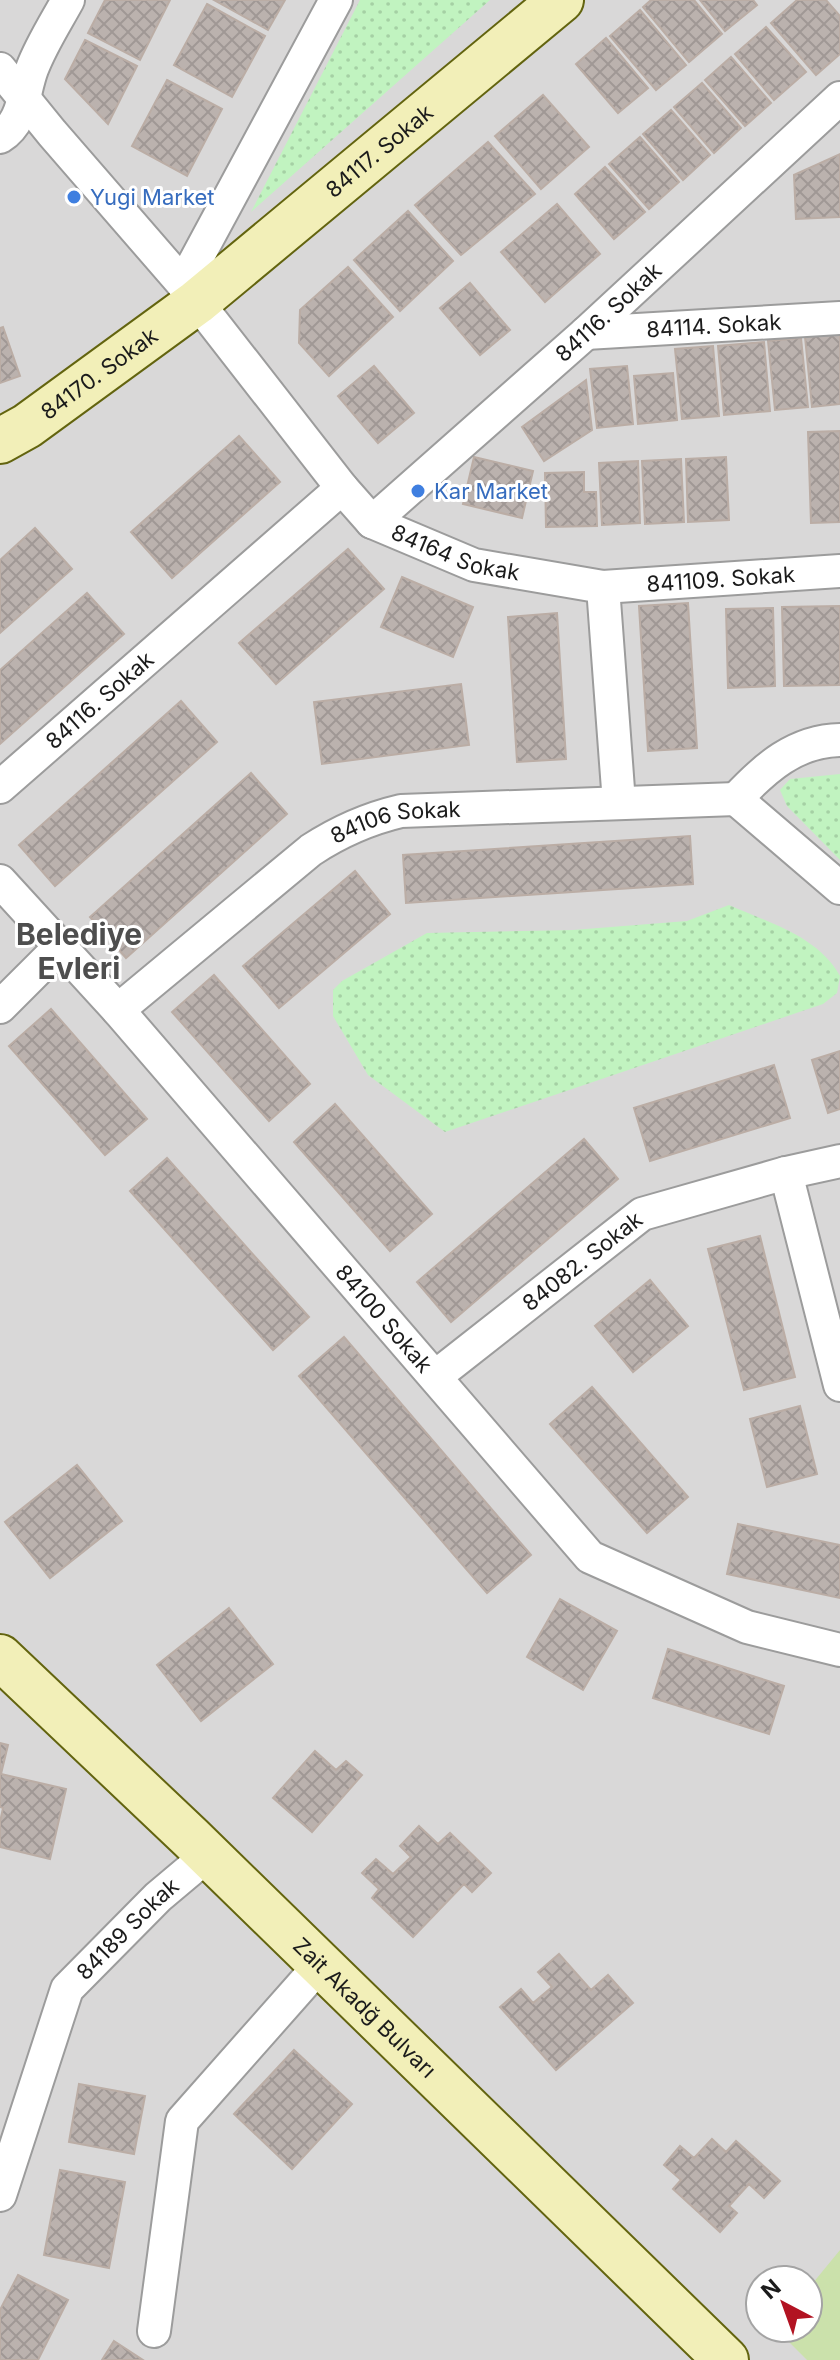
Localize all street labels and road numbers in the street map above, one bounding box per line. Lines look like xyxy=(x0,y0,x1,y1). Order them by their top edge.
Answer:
street label: 84117. Sokak xyxy=(320,99,438,203)
street label: 84116. Sokak xyxy=(550,257,667,367)
street label: 84114. Sokak xyxy=(646,308,782,342)
street label: 84170. Sokak xyxy=(36,322,162,425)
street label: 84164 Sokak xyxy=(388,519,522,586)
street label: 841109. Sokak xyxy=(646,561,796,597)
street label: 84116. Sokak xyxy=(40,646,159,754)
street label: 84106 Sokak xyxy=(326,796,461,849)
street label: 84082. Sokak xyxy=(517,1206,647,1316)
street label: 84100 Sokak xyxy=(330,1259,438,1378)
street label: 84189 Sokak xyxy=(71,1872,184,1985)
street label: Zait Akadğ Bulvarı xyxy=(288,1932,442,2083)

